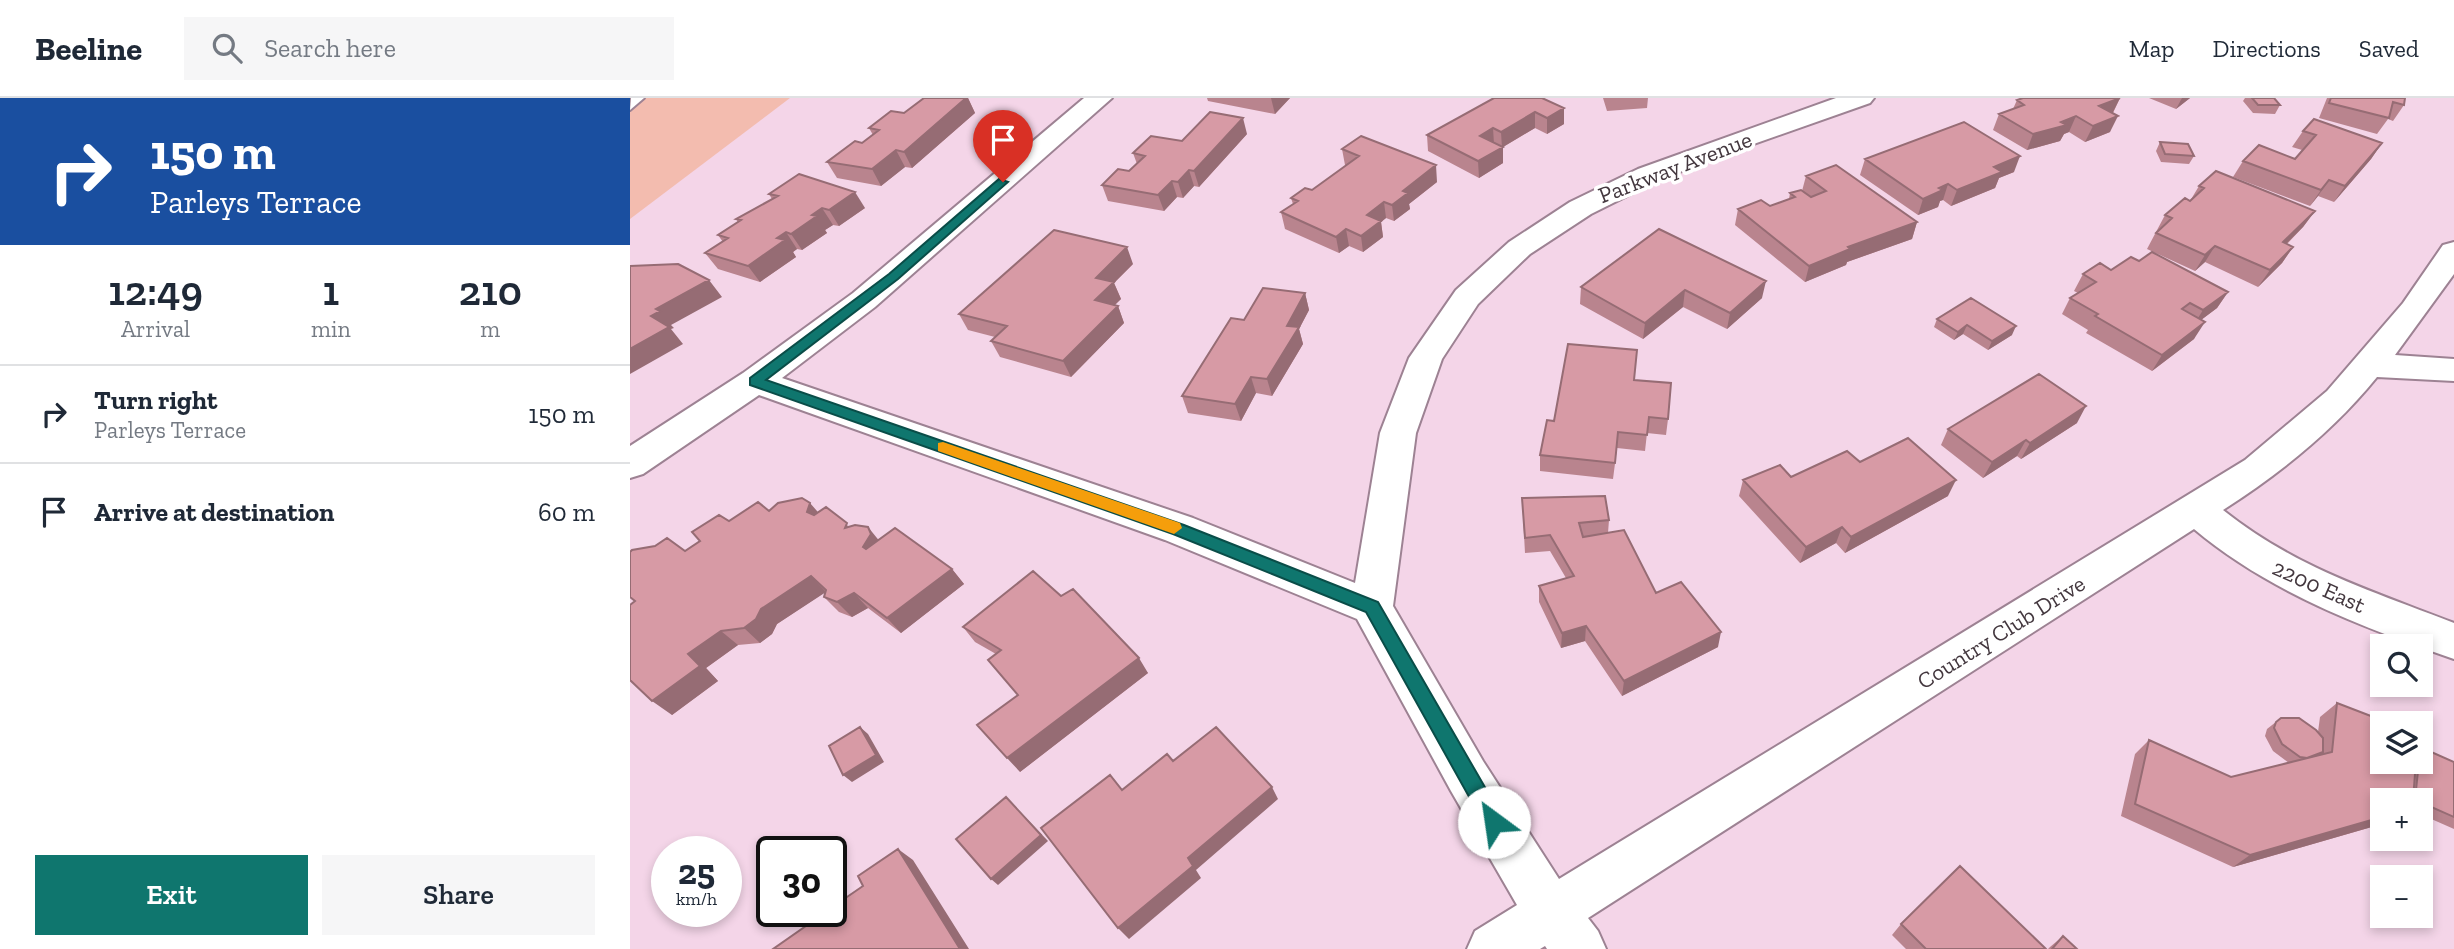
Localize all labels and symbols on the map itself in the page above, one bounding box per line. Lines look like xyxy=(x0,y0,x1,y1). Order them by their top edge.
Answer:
pin xyxy=(973,110,1033,182)
street label: Parkway Avenue xyxy=(1594,125,1756,209)
street label: 2200 East xyxy=(2268,553,2370,619)
street label: Country Club Drive xyxy=(1912,569,2090,695)
position arrow xyxy=(1457,785,1531,859)
speed limit sign: 30 xyxy=(756,836,847,927)

